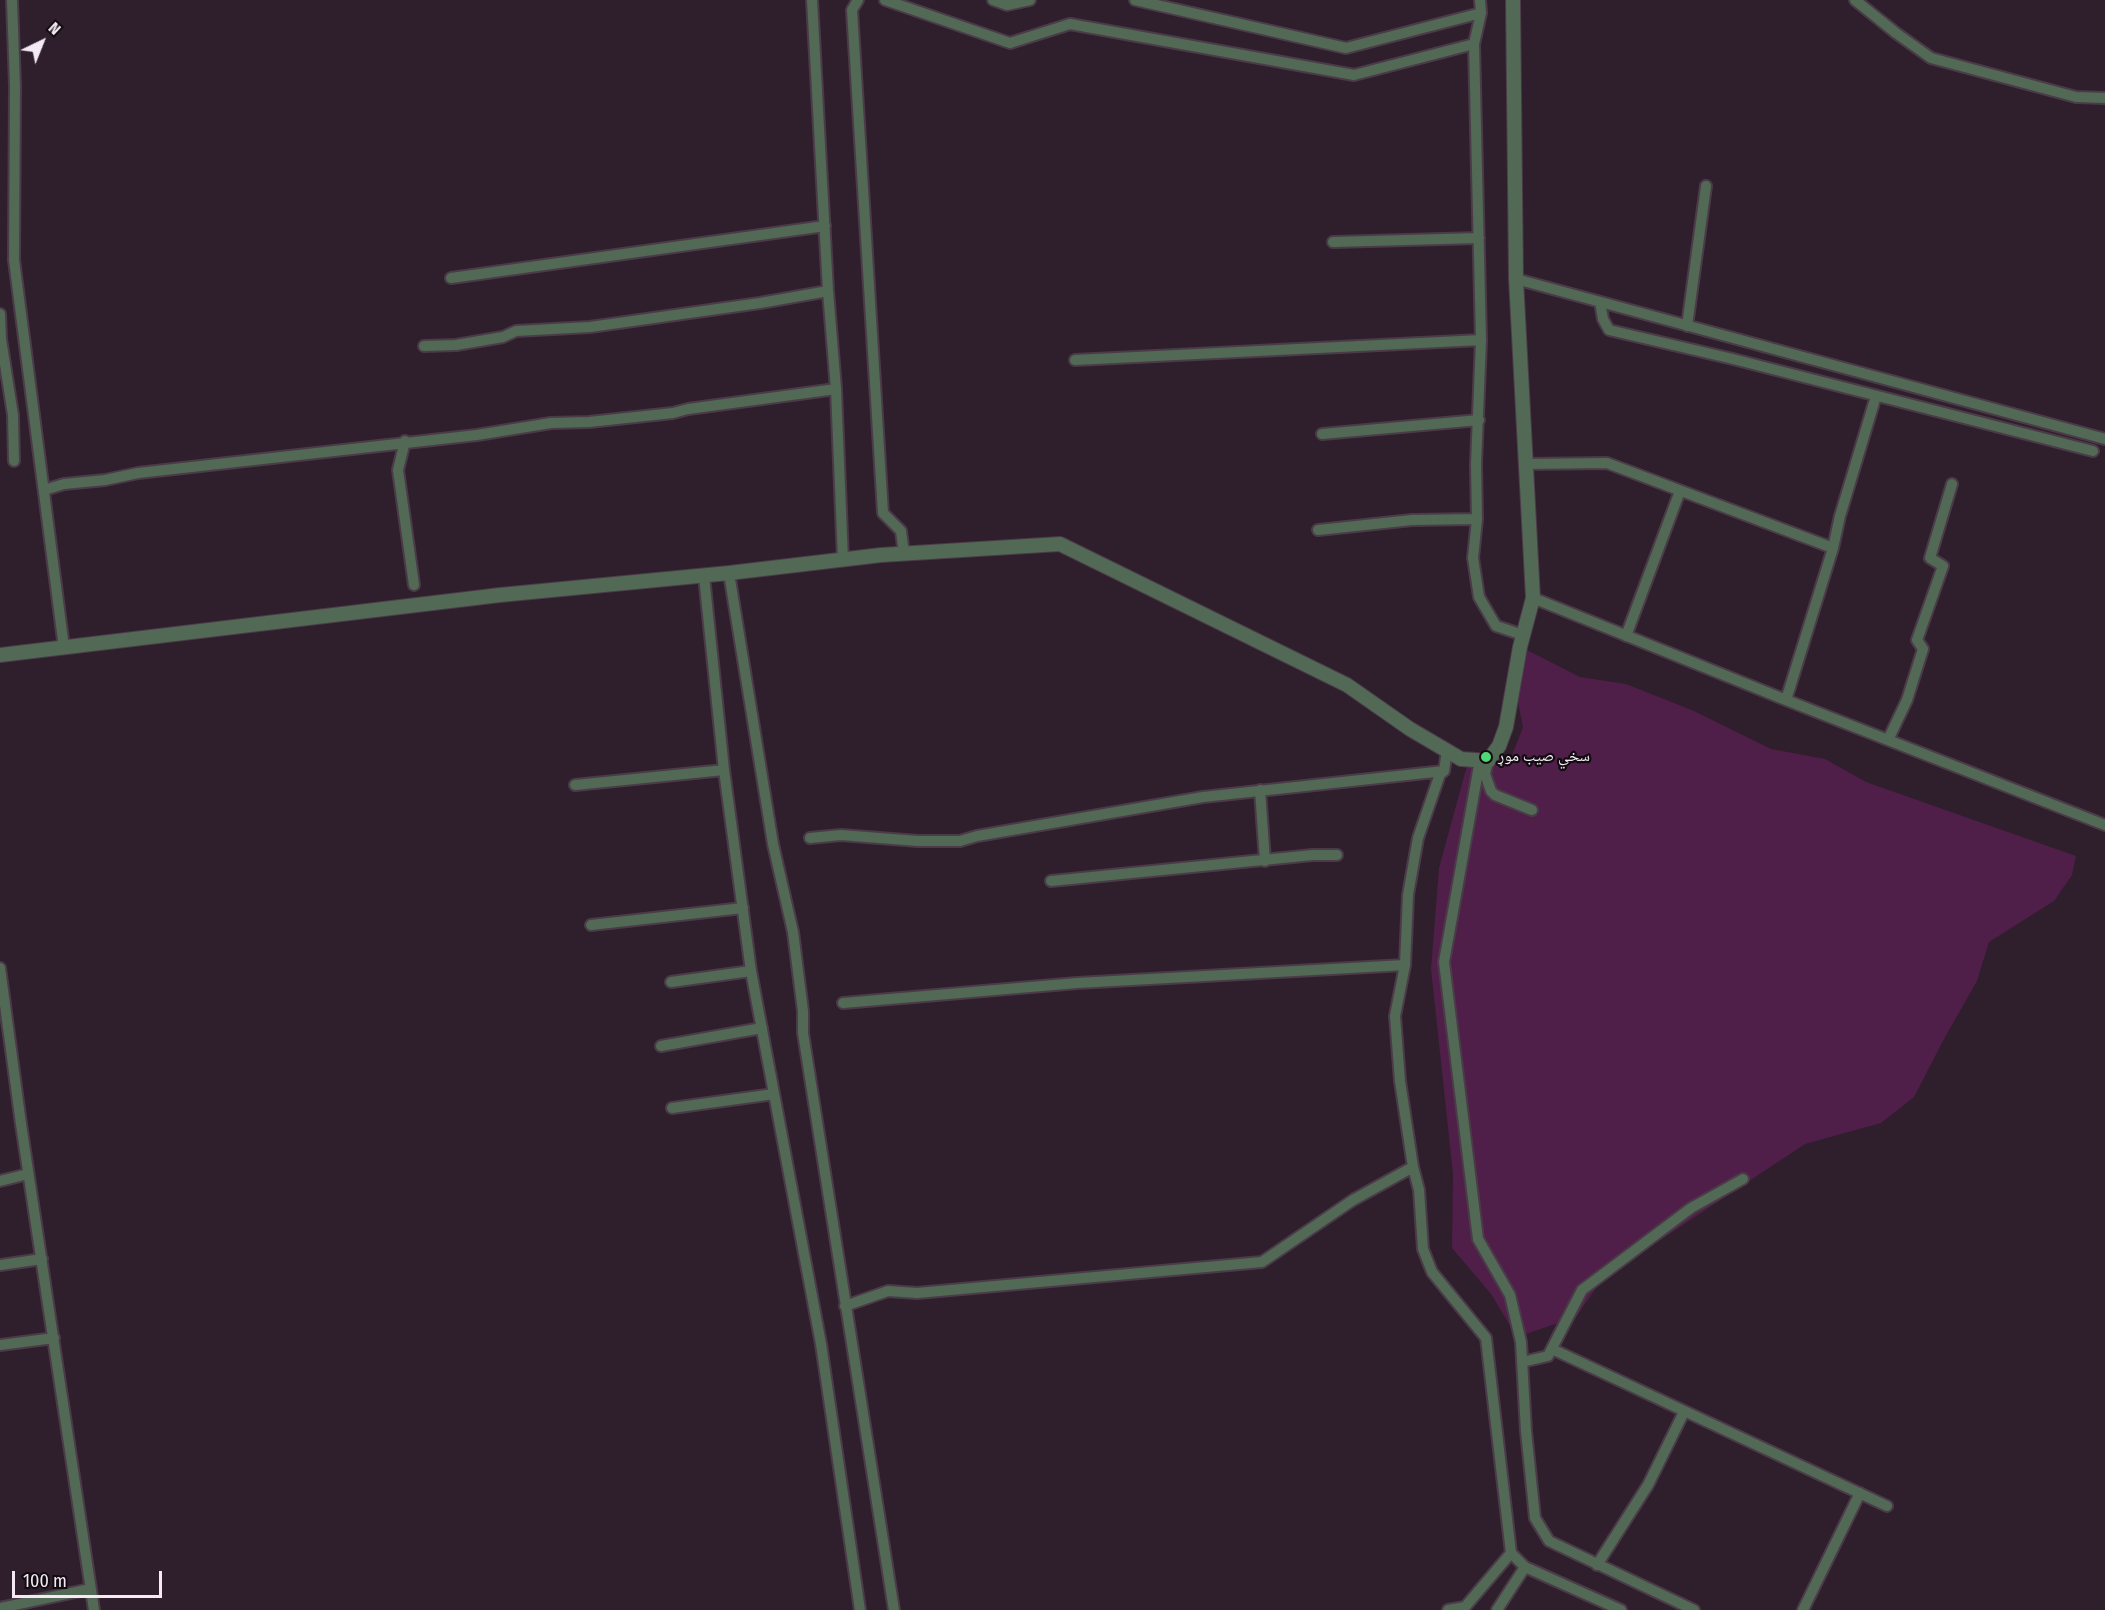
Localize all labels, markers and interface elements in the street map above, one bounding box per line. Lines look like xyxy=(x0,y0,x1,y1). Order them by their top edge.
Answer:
north arrow xyxy=(12,12,72,72)
text: N xyxy=(45,18,65,39)
place label: سخي صیب موړ xyxy=(1498,747,1590,767)
marker: سخي صیب موړ xyxy=(1479,750,1493,764)
scale bar xyxy=(15,1559,165,1597)
text: 100 m xyxy=(23,1570,67,1592)

